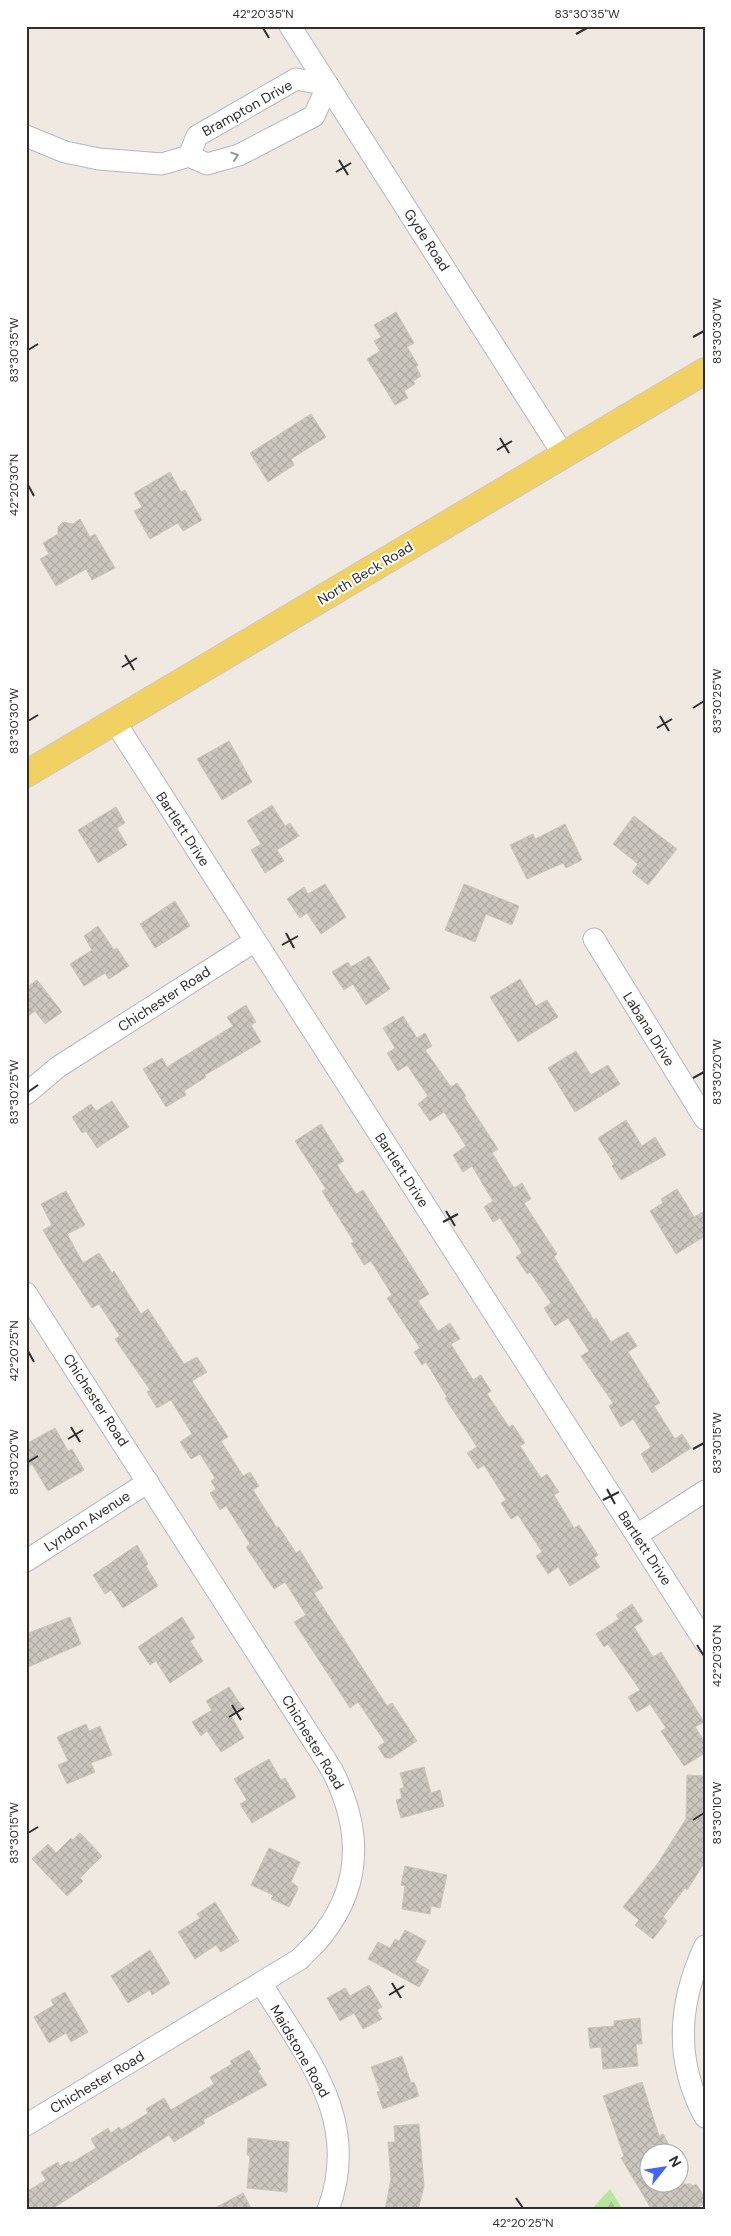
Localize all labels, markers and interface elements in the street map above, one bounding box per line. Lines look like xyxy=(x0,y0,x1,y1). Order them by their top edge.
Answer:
text: 42°20'35"N xyxy=(232,6,294,22)
text: 83°30'35"W xyxy=(554,6,620,22)
street label: Brampton Drive xyxy=(199,76,295,140)
one-way arrow xyxy=(230,152,239,162)
street label: Gyde Road xyxy=(400,205,454,275)
text: 83°30'30"W xyxy=(709,298,725,364)
text: 83°30'35"W xyxy=(6,317,22,383)
text: 42°20'30"N xyxy=(6,454,22,516)
street label: North Beck Road xyxy=(314,537,416,609)
text: 83°30'25"W xyxy=(709,668,725,733)
text: 83°30'30"W xyxy=(6,688,22,754)
street label: Bartlett Drive xyxy=(152,788,214,870)
street label: Chichester Road xyxy=(114,962,214,1036)
street label: Labana Drive xyxy=(619,989,679,1069)
text: 83°30'20"W xyxy=(709,1039,725,1105)
text: 83°30'25"W xyxy=(6,1059,22,1124)
street label: Bartlett Drive xyxy=(371,1129,433,1211)
text: 42°20'25"N xyxy=(6,1320,22,1382)
street label: Chichester Road xyxy=(59,1350,133,1450)
text: 83°30'15"W xyxy=(709,1412,725,1474)
text: 83°30'20"W xyxy=(6,1429,22,1495)
street label: Lyndon Avenue xyxy=(41,1487,133,1555)
street label: Bartlett Drive xyxy=(614,1507,676,1589)
text: 42°20'30"N xyxy=(709,1625,725,1687)
street label: Chichester Road xyxy=(278,1692,348,1792)
text: 83°30'10"W xyxy=(709,1781,725,1844)
text: 83°30'15"W xyxy=(6,1802,22,1864)
street label: Maidstone Road xyxy=(266,2001,334,2101)
street label: Chichester Road xyxy=(47,2047,147,2117)
north arrow xyxy=(638,2144,688,2194)
text: N xyxy=(665,2153,686,2170)
text: 42°20'25"N xyxy=(492,2215,554,2231)

